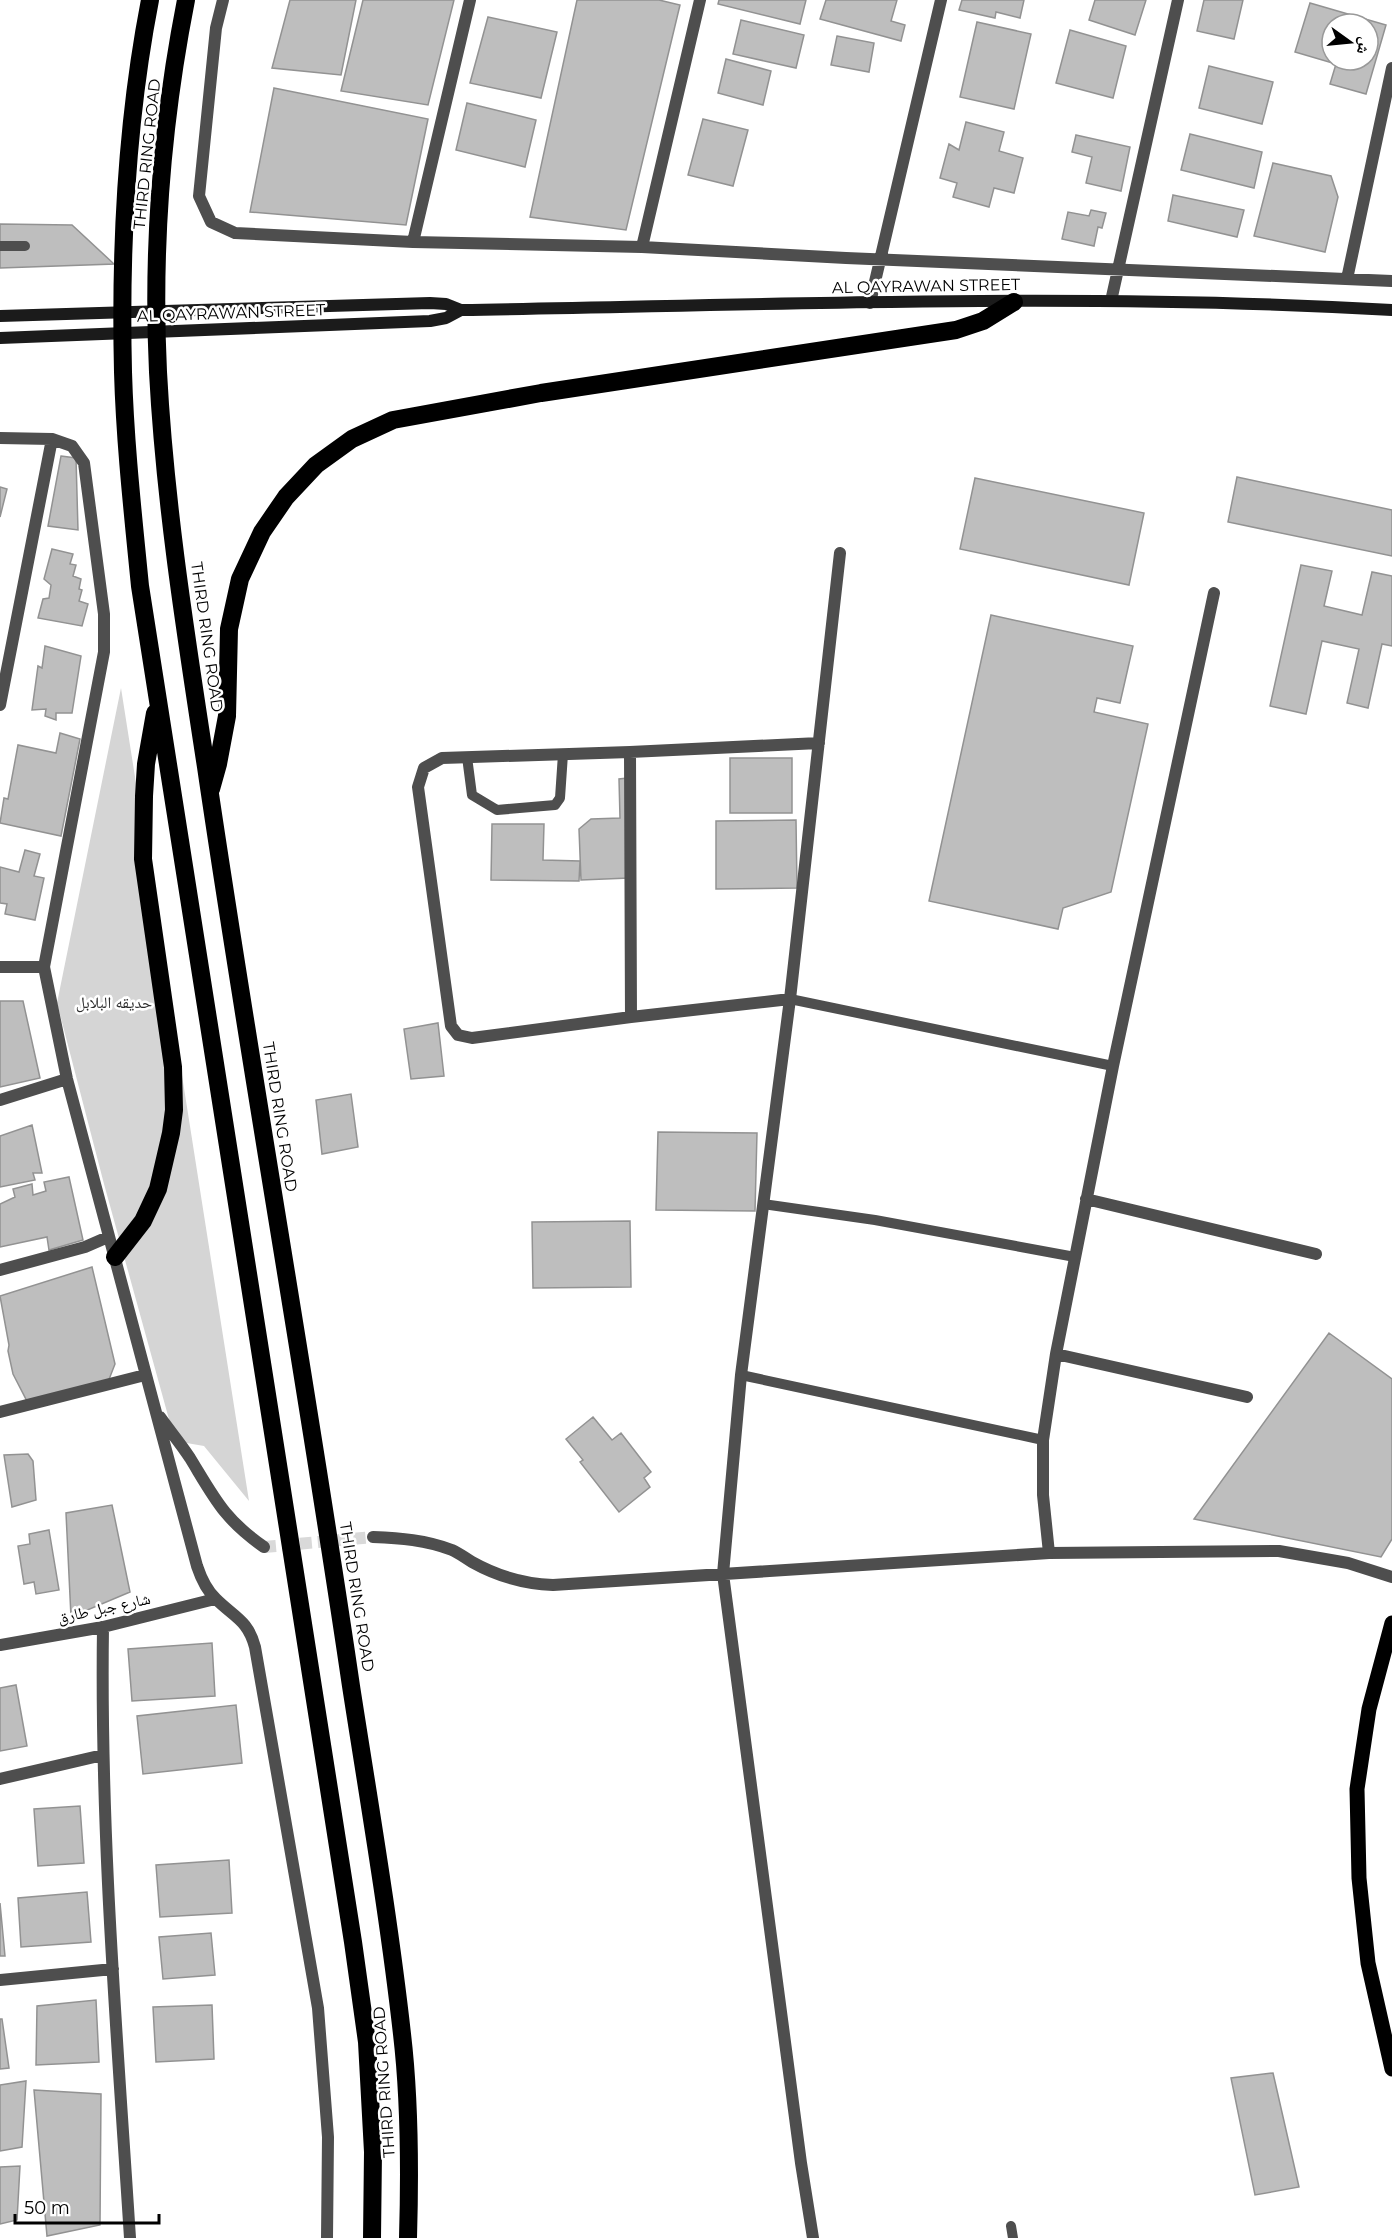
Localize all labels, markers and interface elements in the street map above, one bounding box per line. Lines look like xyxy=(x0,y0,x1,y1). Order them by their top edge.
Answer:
north arrow xyxy=(1320,12,1380,72)
text: ش xyxy=(1353,35,1375,56)
street label: THIRD RING ROAD xyxy=(130,78,164,230)
street label: AL QAYRAWAN STREET xyxy=(832,275,1021,297)
street label: AL QAYRAWAN STREET xyxy=(137,300,326,326)
street label: THIRD RING ROAD xyxy=(187,561,227,713)
park label: حديقه البلابل xyxy=(76,993,152,1013)
street label: THIRD RING ROAD xyxy=(259,1041,301,1193)
street label: THIRD RING ROAD xyxy=(336,1521,378,1673)
street label: شارع جبل طارق xyxy=(56,1589,152,1628)
street label: THIRD RING ROAD xyxy=(369,2006,399,2158)
scale bar xyxy=(15,2187,159,2225)
text: 50 m xyxy=(24,2197,70,2219)

